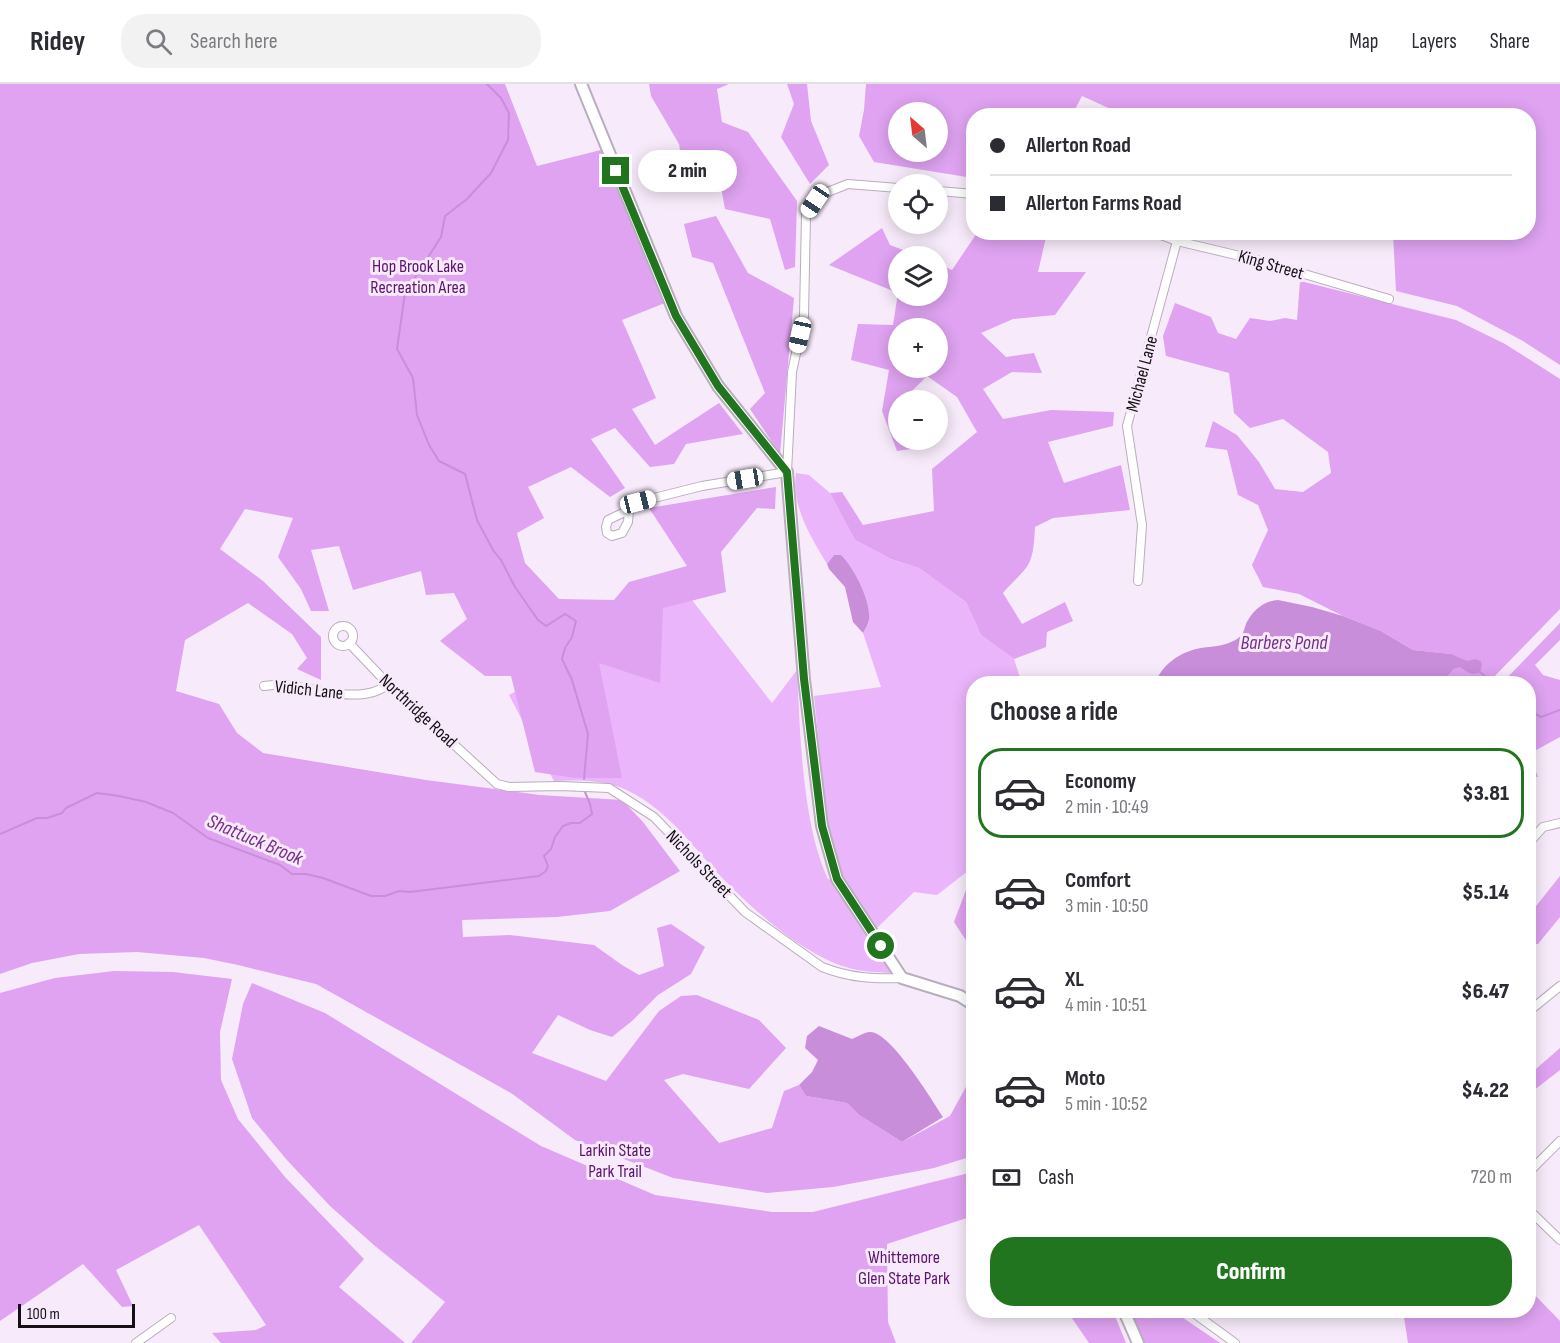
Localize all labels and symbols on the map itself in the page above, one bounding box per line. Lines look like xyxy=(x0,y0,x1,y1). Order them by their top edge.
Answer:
north arrow xyxy=(888,102,948,162)
callout: 2 min xyxy=(637,150,736,192)
route end xyxy=(602,157,629,184)
car xyxy=(797,181,833,221)
street label: King Street xyxy=(1236,246,1307,285)
park label: Hop Brook Lake Recreation Area xyxy=(370,256,466,298)
car xyxy=(787,315,813,355)
street label: Michael Lane xyxy=(1122,334,1162,414)
car xyxy=(726,467,764,491)
car xyxy=(618,489,658,515)
water label: Barbers Pond xyxy=(1241,631,1328,655)
street label: Northridge Road xyxy=(375,670,461,752)
street label: Vidich Lane xyxy=(274,676,344,704)
water label: Shattuck Brook xyxy=(204,809,307,871)
street label: Nichols Street xyxy=(662,826,737,902)
route start xyxy=(867,932,894,959)
park label: Larkin State Park Trail xyxy=(579,1140,651,1182)
park label: Whittemore Glen State Park xyxy=(858,1247,950,1289)
scale bar xyxy=(18,1301,135,1328)

